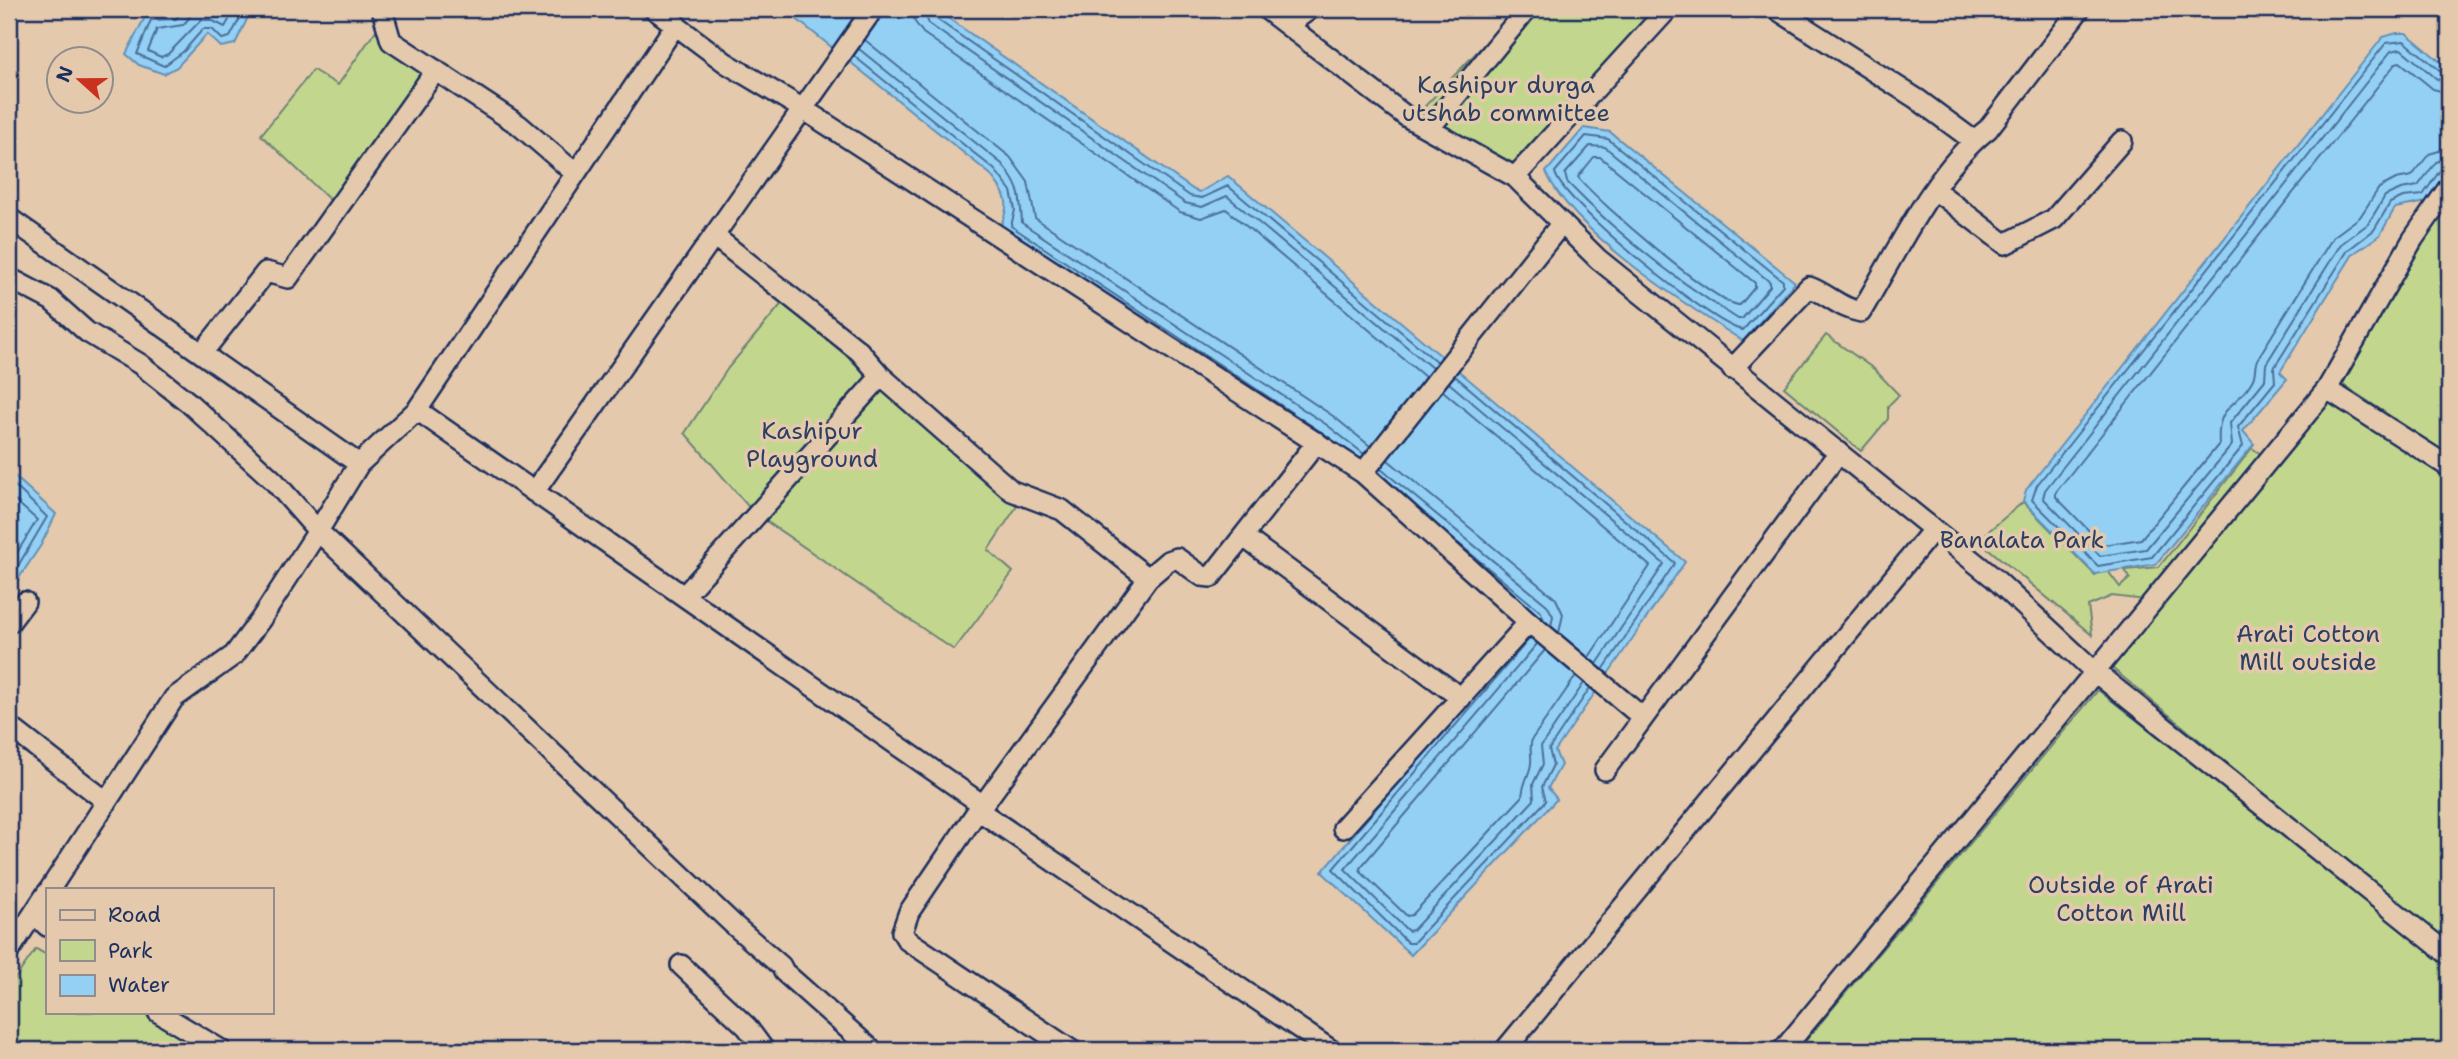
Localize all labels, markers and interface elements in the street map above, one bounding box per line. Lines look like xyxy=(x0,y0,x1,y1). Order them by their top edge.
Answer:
north arrow xyxy=(46,46,116,116)
text: N xyxy=(50,63,79,86)
park label: Kashipur durga utshab committee xyxy=(1402,69,1610,129)
park label: Kashipur Playground xyxy=(746,415,878,475)
park label: Banalata Park xyxy=(1940,524,2104,556)
park label: Arati Cotton Mill outside xyxy=(2236,618,2380,678)
park label: Outside of Arati Cotton Mill xyxy=(2028,869,2214,929)
legend xyxy=(46,888,273,1014)
text: Road xyxy=(108,901,161,929)
text: Park xyxy=(108,937,153,965)
text: Water xyxy=(108,971,170,999)

